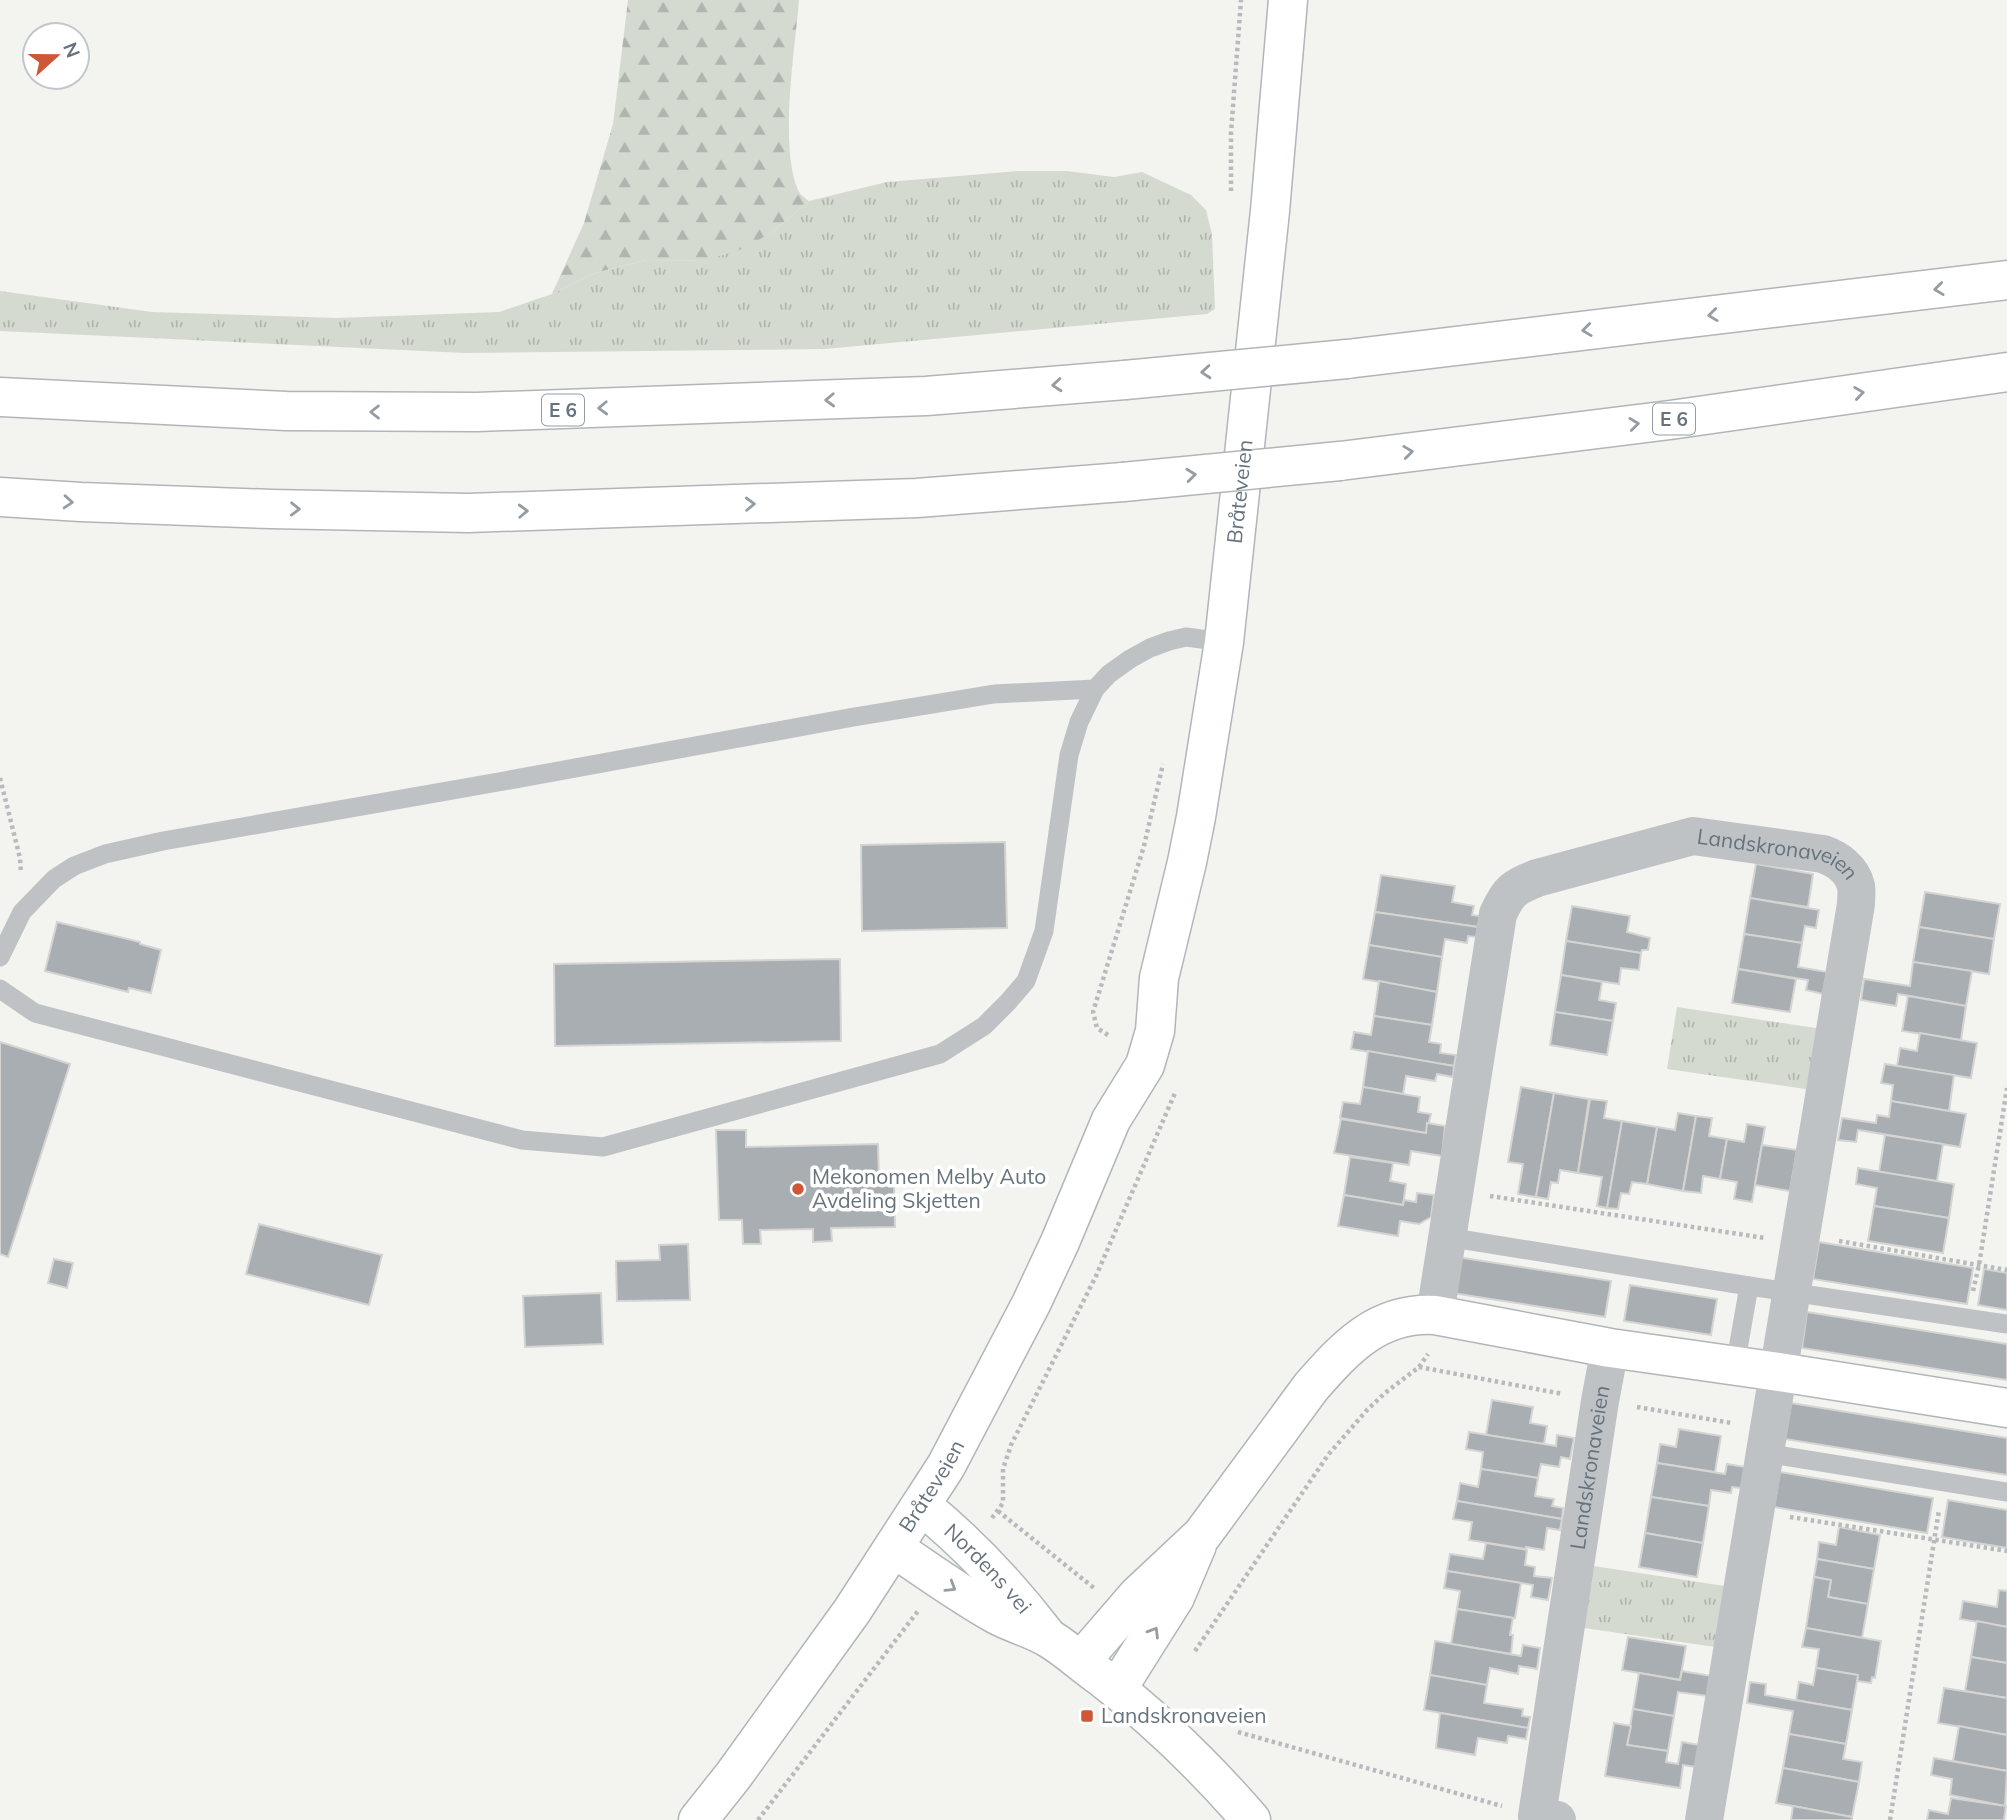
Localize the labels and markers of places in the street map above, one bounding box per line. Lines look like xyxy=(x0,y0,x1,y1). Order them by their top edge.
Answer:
place label: Mekonomen Melby Auto Avdeling Skjetten xyxy=(812,1163,1046,1213)
marker: Mekonomen Melby Auto Avdeling Skjetten xyxy=(790,1181,806,1197)
place label: Landskronaveien xyxy=(1101,1702,1267,1728)
marker: Landskronaveien xyxy=(1079,1708,1095,1724)

